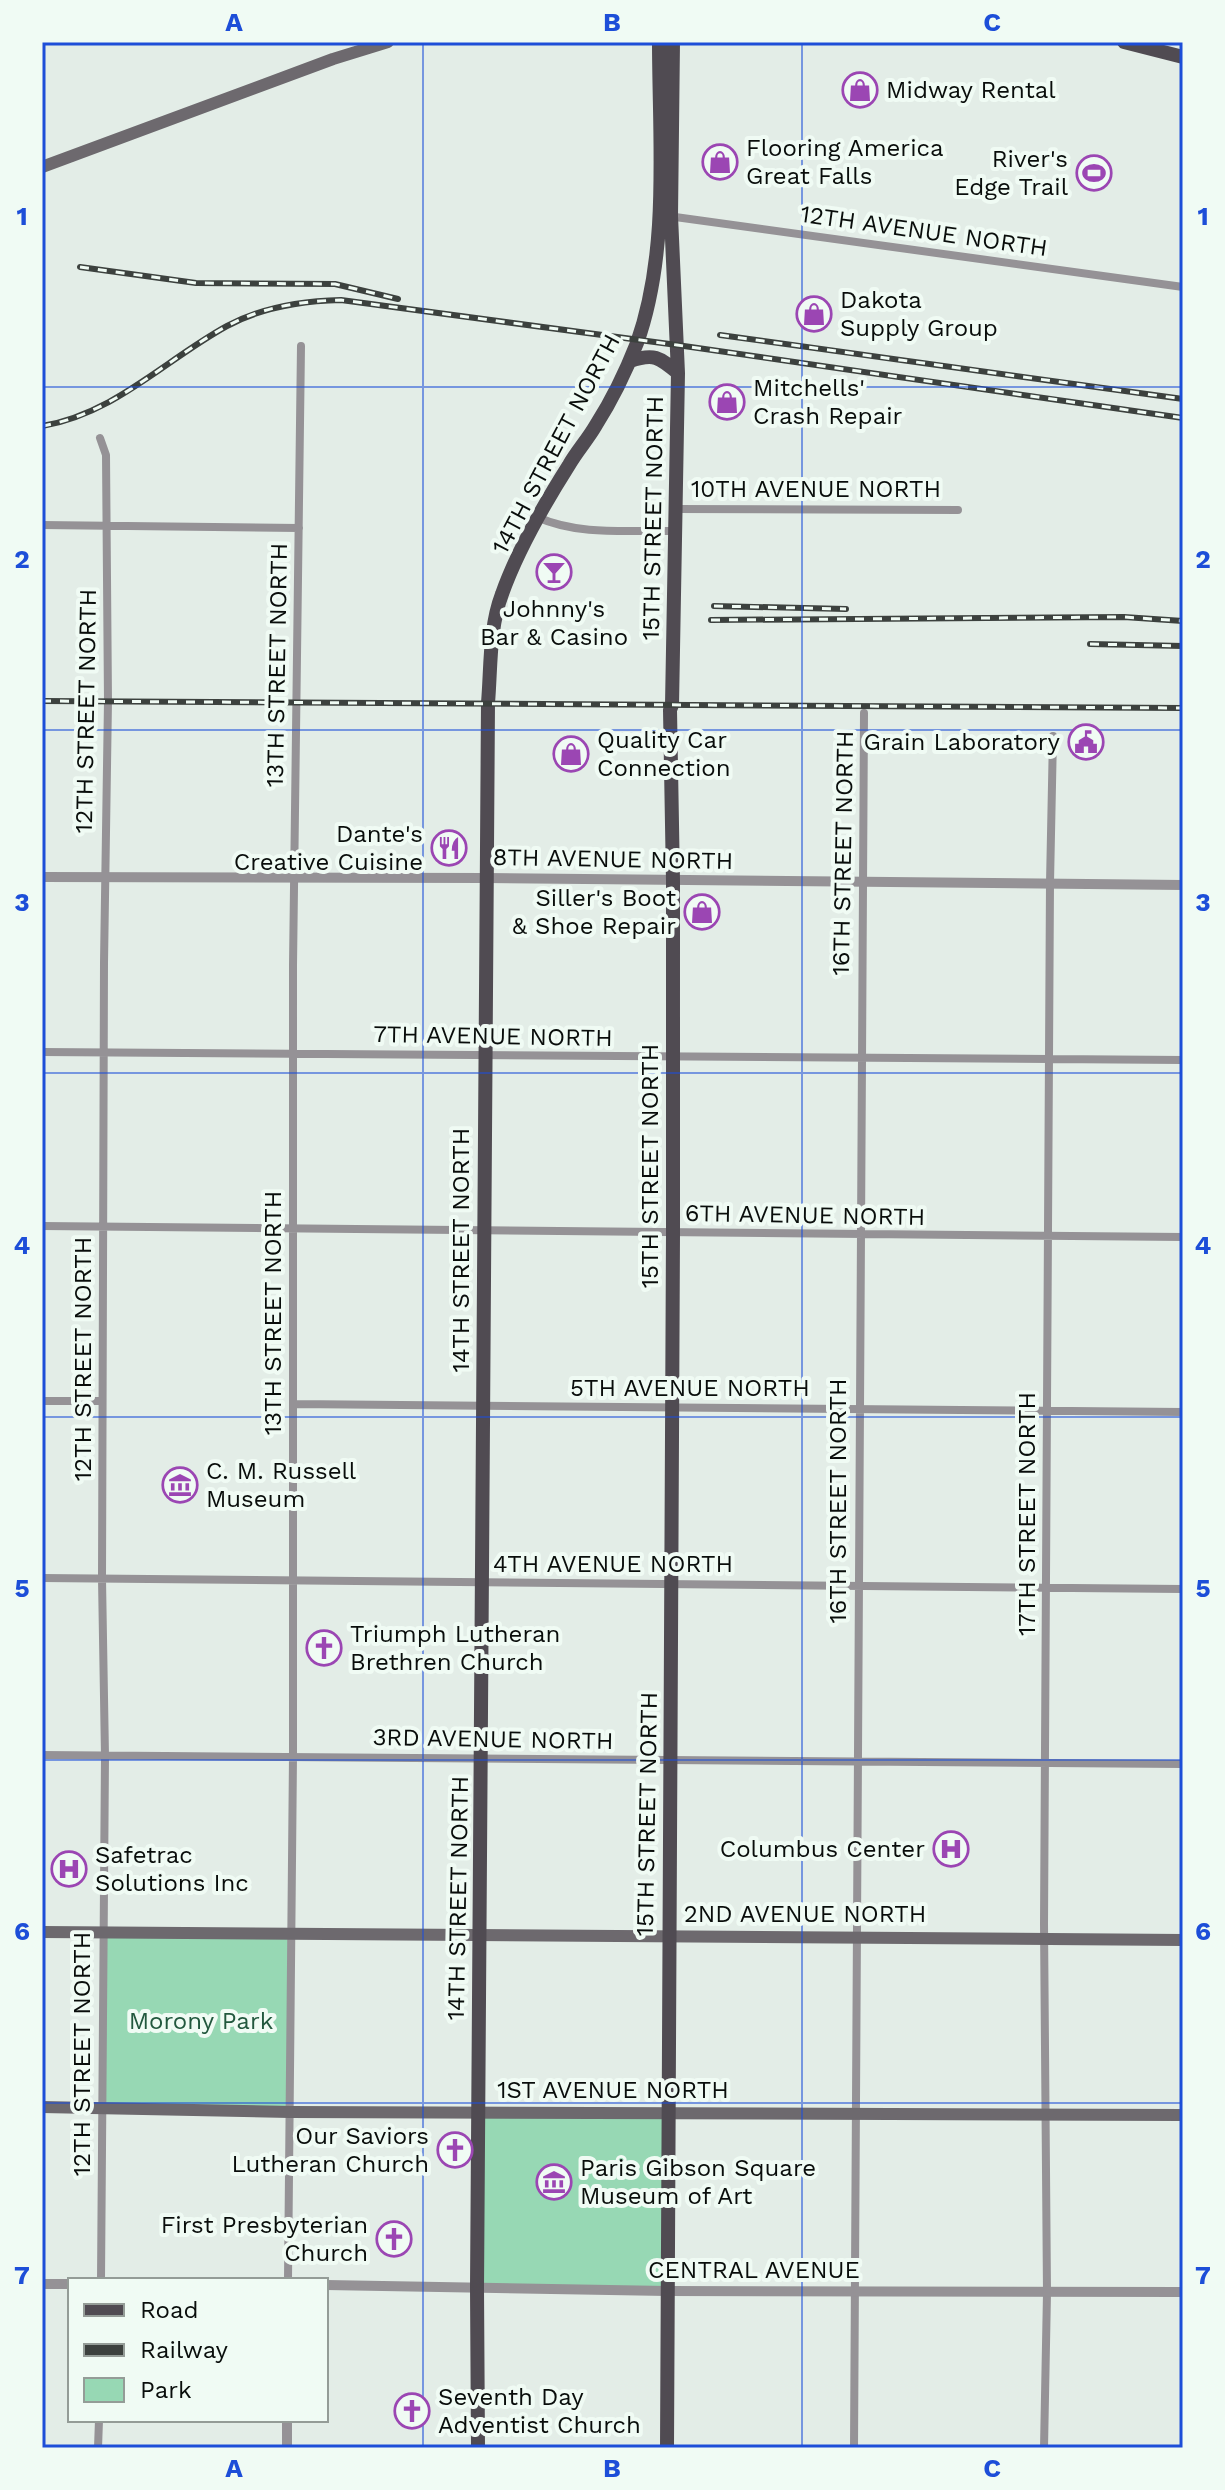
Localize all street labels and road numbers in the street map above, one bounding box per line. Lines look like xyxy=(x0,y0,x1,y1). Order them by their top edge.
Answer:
street label: 12TH AVENUE NORTH xyxy=(799,200,1049,262)
street label: 14TH STREET NORTH xyxy=(486,329,626,559)
street label: 15TH STREET NORTH xyxy=(637,395,669,641)
street label: 10TH AVENUE NORTH xyxy=(691,475,941,503)
street label: 13TH STREET NORTH xyxy=(261,542,293,788)
street label: 12TH STREET NORTH xyxy=(70,588,102,834)
street label: 16TH STREET NORTH xyxy=(827,730,859,976)
street label: 8TH AVENUE NORTH xyxy=(492,843,734,875)
street label: 7TH AVENUE NORTH xyxy=(373,1020,613,1052)
street label: 15TH STREET NORTH xyxy=(636,1044,664,1288)
street label: 14TH STREET NORTH xyxy=(447,1128,475,1372)
street label: 13TH STREET NORTH xyxy=(259,1191,287,1435)
street label: 6TH AVENUE NORTH xyxy=(685,1199,925,1231)
street label: 12TH STREET NORTH xyxy=(69,1237,97,1481)
street label: 5TH AVENUE NORTH xyxy=(570,1374,810,1402)
street label: 16TH STREET NORTH xyxy=(824,1378,852,1624)
street label: 17TH STREET NORTH xyxy=(1013,1392,1041,1636)
street label: 4TH AVENUE NORTH xyxy=(493,1550,733,1578)
street label: 15TH STREET NORTH xyxy=(631,1691,663,1937)
street label: 3RD AVENUE NORTH xyxy=(372,1723,614,1755)
street label: 14TH STREET NORTH xyxy=(442,1775,474,2021)
street label: 2ND AVENUE NORTH xyxy=(684,1900,926,1928)
street label: 12TH STREET NORTH xyxy=(68,1932,96,2176)
street label: 1ST AVENUE NORTH xyxy=(497,2076,729,2104)
street label: CENTRAL AVENUE xyxy=(648,2256,860,2284)

